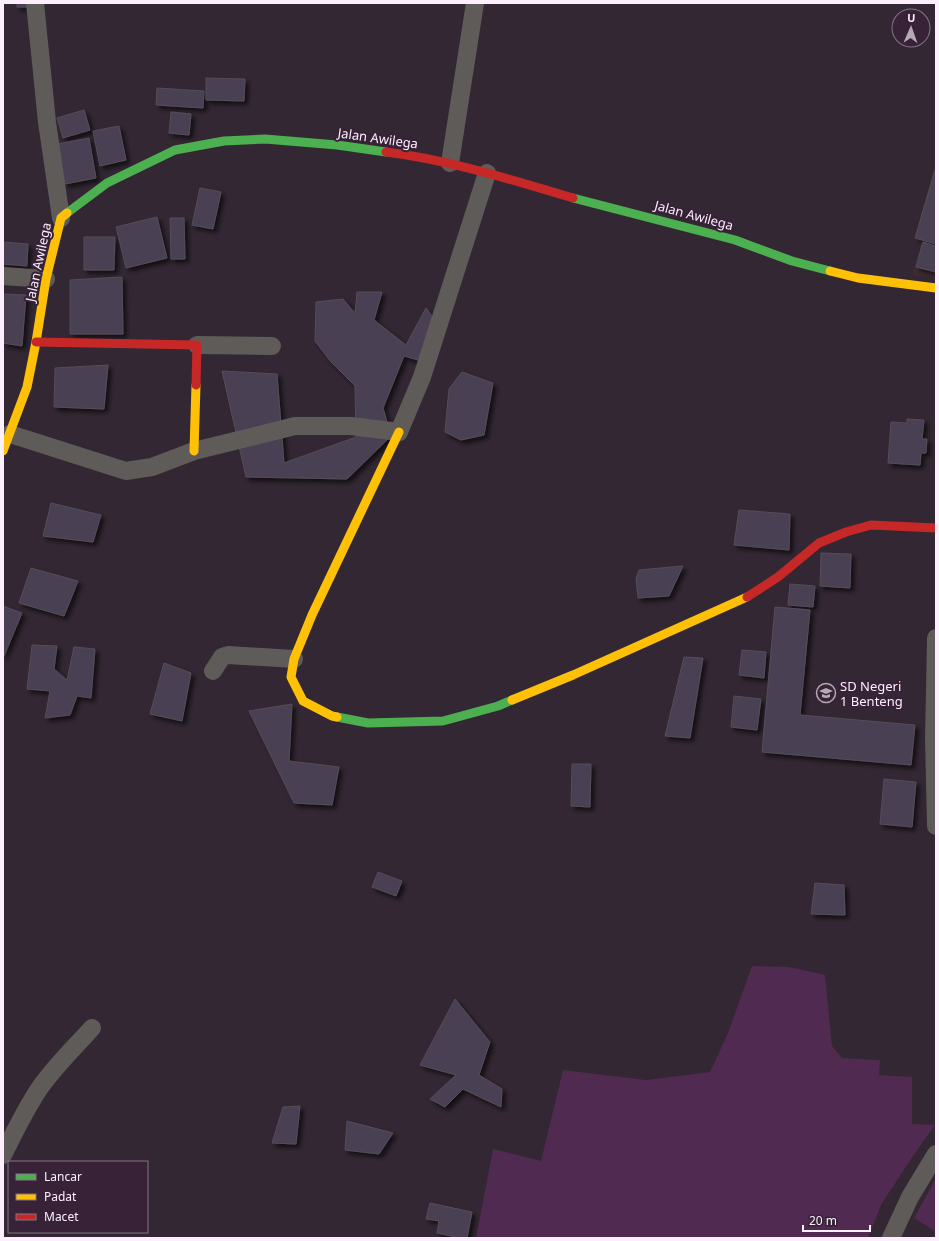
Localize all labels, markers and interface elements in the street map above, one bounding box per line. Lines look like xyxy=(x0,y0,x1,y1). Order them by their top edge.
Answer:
north arrow xyxy=(891,8,931,48)
text: U xyxy=(907,10,916,25)
street label: Jalan Awilega xyxy=(335,123,419,153)
street label: Jalan Awilega xyxy=(651,195,735,234)
street label: Jalan Awilega xyxy=(20,221,55,305)
place label: SD Negeri 1 Benteng xyxy=(840,677,903,710)
school or university icon: SD Negeri 1 Benteng xyxy=(815,682,837,704)
legend xyxy=(8,1161,148,1233)
text: Lancar xyxy=(44,1168,82,1185)
text: Padat xyxy=(44,1188,77,1205)
scale bar xyxy=(803,1207,870,1233)
text: Macet xyxy=(44,1208,79,1225)
text: 20 m xyxy=(809,1212,837,1229)

